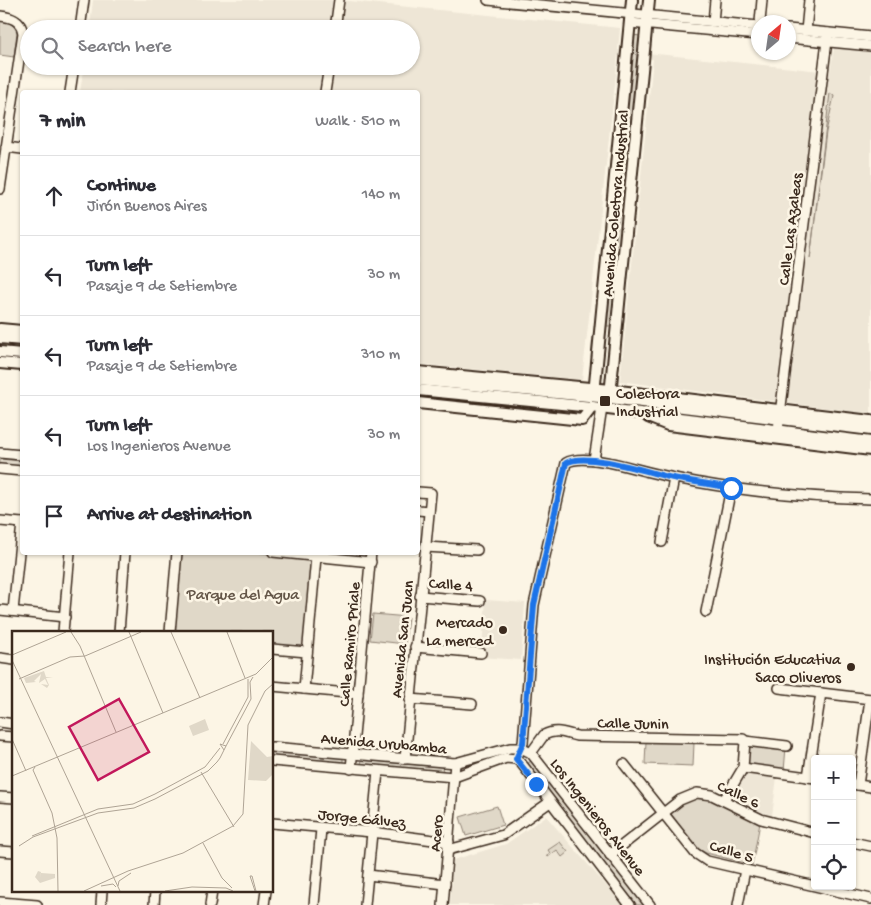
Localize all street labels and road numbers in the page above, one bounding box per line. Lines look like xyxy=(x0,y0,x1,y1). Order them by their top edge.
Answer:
street label: Avenida Colectora Industrial xyxy=(600,109,635,298)
street label: Calle Las Azaleas xyxy=(776,171,809,287)
street label: Calle 4 xyxy=(428,575,474,598)
street label: Avenida San Juan xyxy=(389,579,420,699)
street label: Calle Ramiro Priale xyxy=(337,580,366,707)
street label: Calle Junin xyxy=(597,715,669,736)
street label: Avenida Urubamba xyxy=(320,731,449,761)
street label: Los Ingenieros Avenue xyxy=(545,756,648,881)
street label: Calle 6 xyxy=(713,778,763,815)
street label: Jorge Gálvez xyxy=(317,806,408,835)
street label: Acero xyxy=(427,814,450,853)
street label: Calle 5 xyxy=(707,838,755,869)

